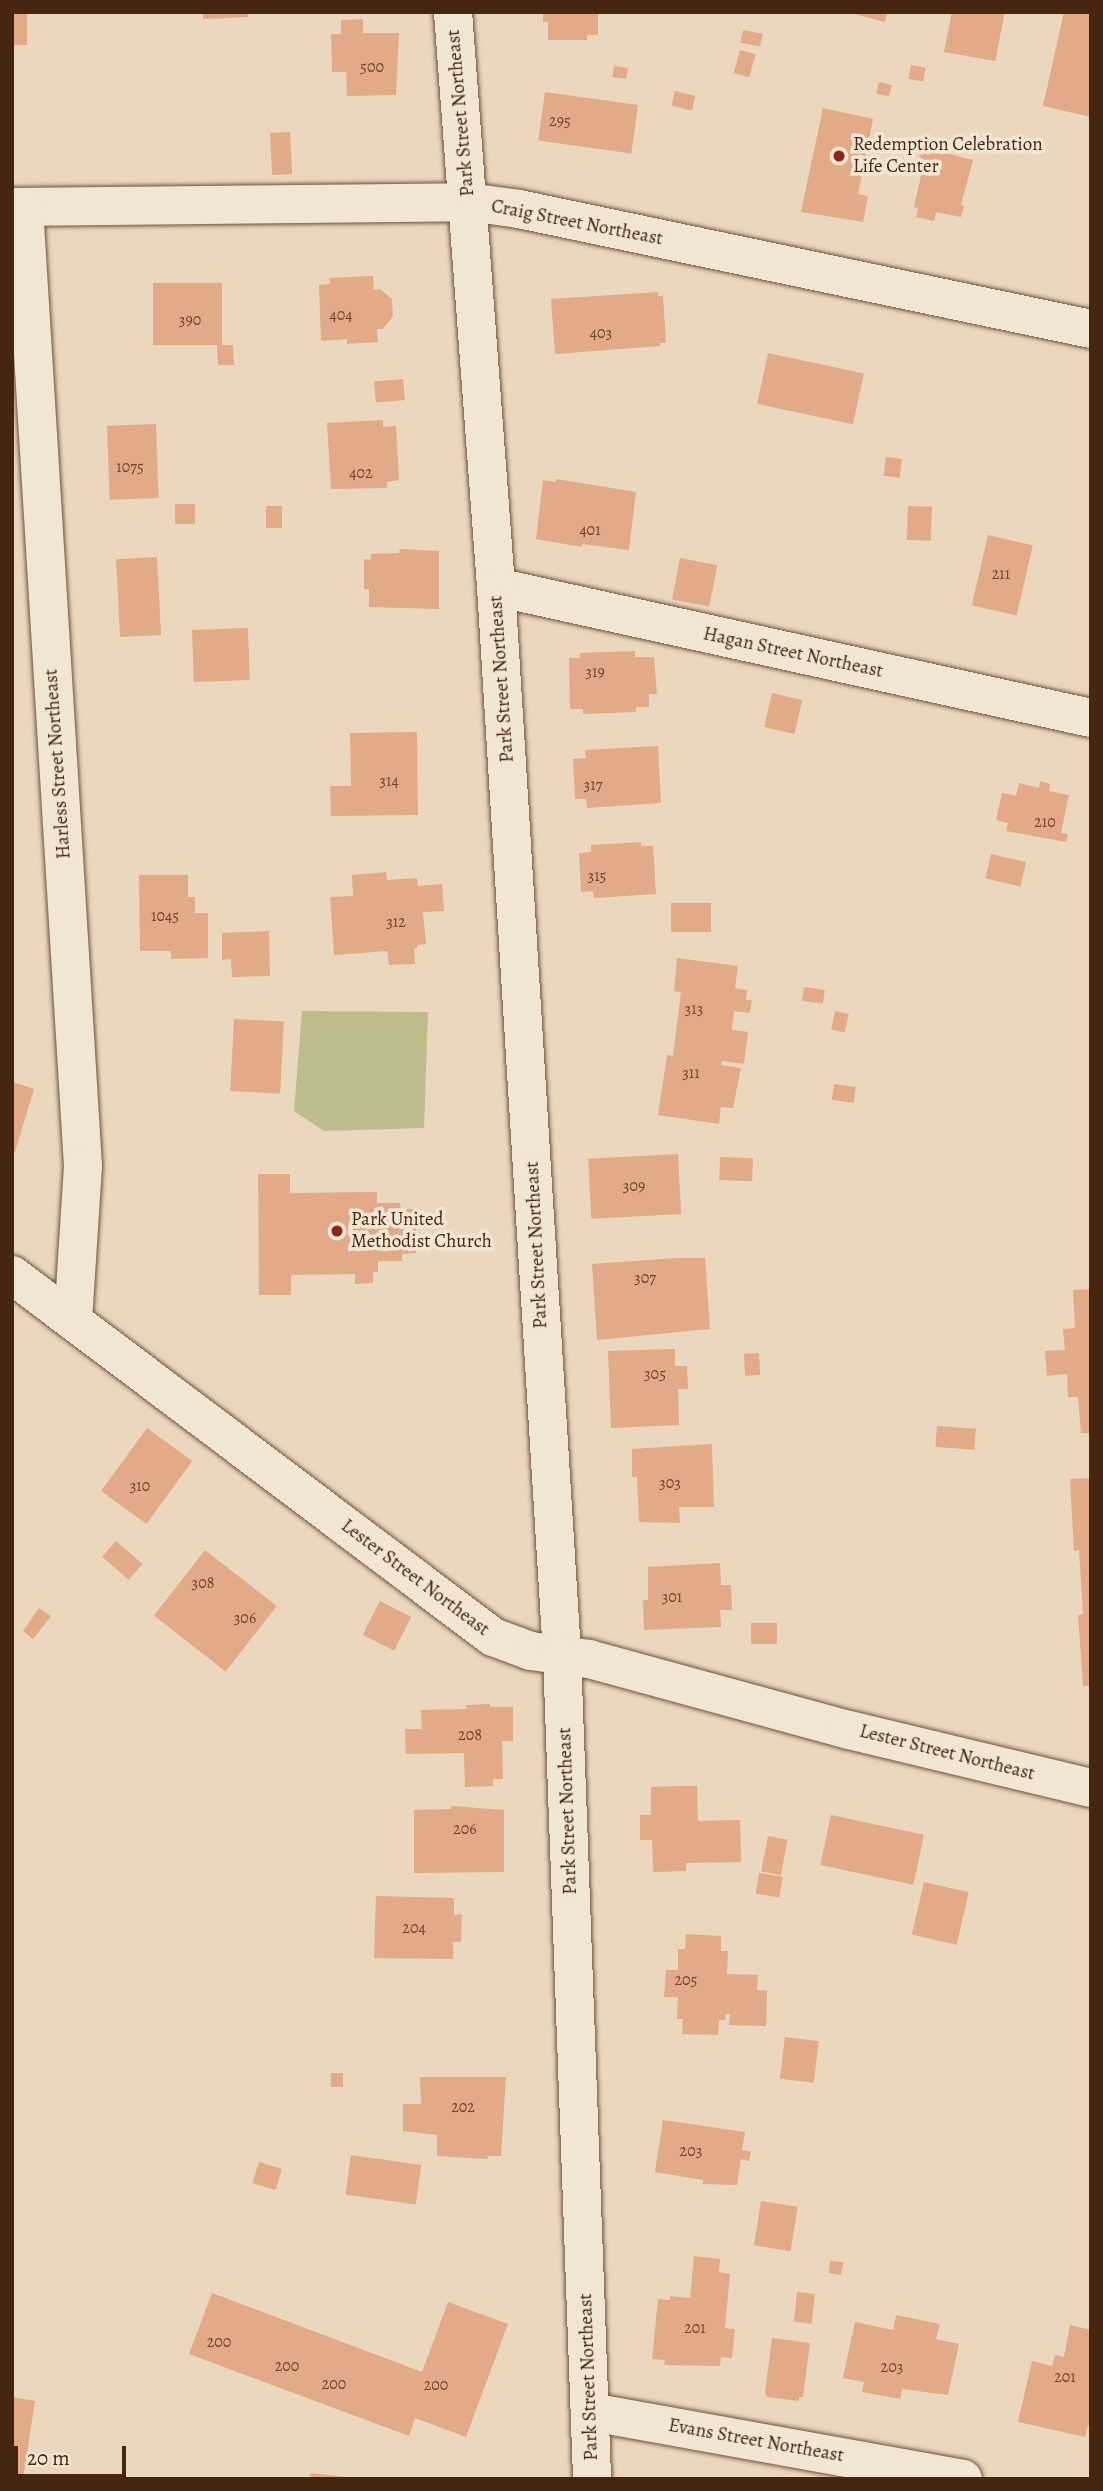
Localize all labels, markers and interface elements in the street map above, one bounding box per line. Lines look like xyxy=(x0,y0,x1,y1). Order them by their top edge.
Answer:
street label: Park Street Northeast xyxy=(442,29,480,197)
house number: 500 xyxy=(360,57,384,77)
house number: 295 xyxy=(549,111,571,131)
place label: Redemption Celebration Life Center xyxy=(853,134,1043,178)
marker: Redemption Celebration Life Center xyxy=(831,148,847,164)
street label: Craig Street Northeast xyxy=(489,195,665,251)
house number: 404 xyxy=(329,305,353,325)
house number: 390 xyxy=(179,310,201,330)
house number: 403 xyxy=(590,323,612,343)
house number: 1075 xyxy=(116,457,144,477)
house number: 402 xyxy=(349,463,373,483)
house number: 401 xyxy=(579,520,601,540)
house number: 211 xyxy=(992,564,1010,584)
street label: Park Street Northeast xyxy=(485,595,519,763)
street label: Hagan Street Northeast xyxy=(701,623,885,683)
house number: 319 xyxy=(585,662,605,682)
street label: Harless Street Northeast xyxy=(40,668,76,860)
house number: 314 xyxy=(379,771,399,791)
house number: 317 xyxy=(584,775,602,795)
house number: 210 xyxy=(1034,812,1056,832)
house number: 315 xyxy=(587,866,607,886)
house number: 1045 xyxy=(151,906,179,926)
house number: 312 xyxy=(386,912,406,932)
house number: 313 xyxy=(685,999,703,1019)
house number: 311 xyxy=(682,1063,700,1083)
street label: Park Street Northeast xyxy=(521,1161,553,1329)
house number: 309 xyxy=(623,1176,645,1196)
place label: Park United Methodist Church xyxy=(351,1209,492,1253)
marker: Park United Methodist Church xyxy=(329,1223,345,1239)
house number: 307 xyxy=(634,1268,656,1288)
house number: 305 xyxy=(644,1364,666,1384)
house number: 303 xyxy=(659,1473,681,1493)
house number: 310 xyxy=(130,1476,150,1496)
street label: Lester Street Northeast xyxy=(336,1515,494,1641)
house number: 308 xyxy=(192,1573,214,1593)
house number: 301 xyxy=(662,1587,682,1607)
house number: 306 xyxy=(234,1608,256,1628)
street label: Lester Street Northeast xyxy=(857,1720,1037,1786)
house number: 208 xyxy=(458,1725,482,1745)
street label: Park Street Northeast xyxy=(554,1727,582,1895)
house number: 206 xyxy=(453,1819,477,1839)
house number: 204 xyxy=(402,1918,426,1938)
house number: 205 xyxy=(674,1970,698,1990)
house number: 202 xyxy=(451,2097,475,2117)
house number: 203 xyxy=(680,2141,702,2161)
street label: Park Street Northeast xyxy=(575,2293,603,2461)
house number: 201 xyxy=(684,2318,706,2338)
house number: 200 xyxy=(207,2332,231,2352)
house number: 200 xyxy=(275,2356,299,2376)
house number: 203 xyxy=(881,2357,903,2377)
house number: 201 xyxy=(1054,2367,1076,2387)
house number: 200 xyxy=(322,2374,346,2394)
house number: 200 xyxy=(424,2375,448,2395)
street label: Evans Street Northeast xyxy=(667,2414,845,2468)
scale bar xyxy=(18,2432,130,2476)
text: 20 m xyxy=(27,2444,70,2472)

